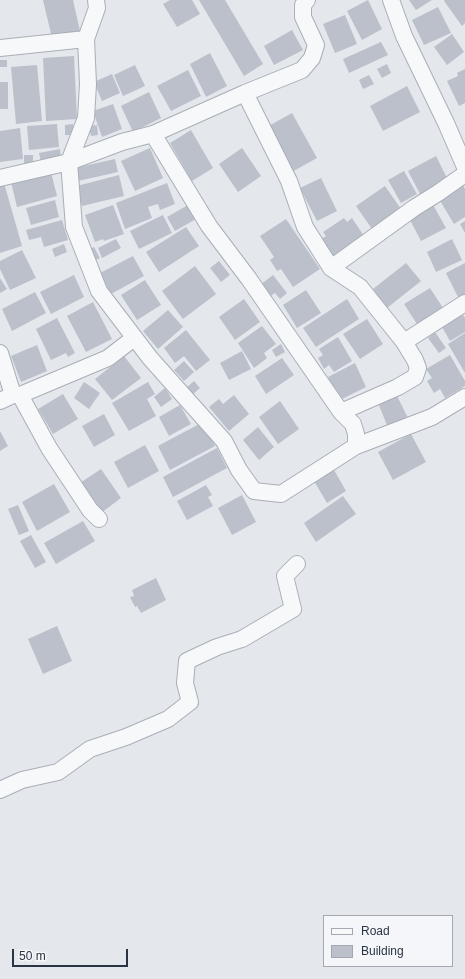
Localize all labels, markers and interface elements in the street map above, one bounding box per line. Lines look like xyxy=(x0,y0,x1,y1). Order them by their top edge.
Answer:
legend xyxy=(323,915,453,967)
text: Road xyxy=(361,924,390,938)
scale bar xyxy=(14,941,130,967)
text: Building xyxy=(361,944,404,958)
text: 50 m xyxy=(19,949,46,963)

